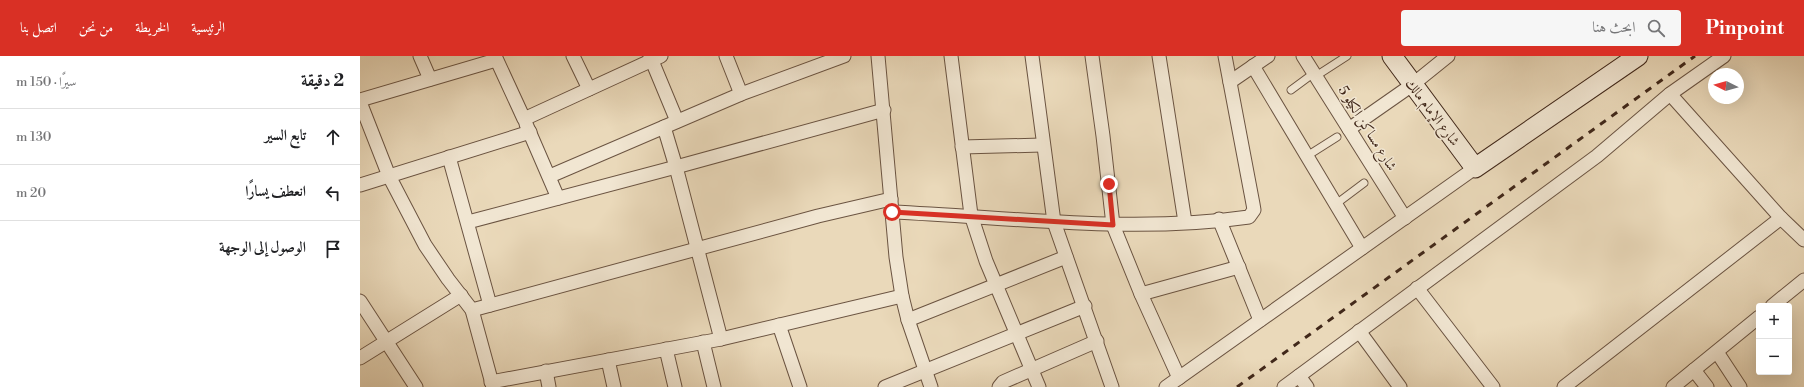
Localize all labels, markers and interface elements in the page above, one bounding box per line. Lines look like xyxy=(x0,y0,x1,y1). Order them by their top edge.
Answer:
search box xyxy=(1401,10,1681,46)
text: Pinpoint xyxy=(1705,16,1784,40)
icon: search xyxy=(1645,17,1667,39)
text: ابحث هنا xyxy=(1592,18,1635,37)
text: اتصل بنا xyxy=(20,19,57,37)
text: من نحن xyxy=(79,19,113,37)
text: الخريطة xyxy=(135,19,169,37)
text: الرئيسية xyxy=(191,19,225,37)
north arrow xyxy=(1708,68,1744,104)
text: 2 دقيقة xyxy=(301,70,344,92)
text: سيرًا · 150 m xyxy=(16,74,76,90)
street label: شارع الإمام مالك xyxy=(1399,75,1463,152)
street label: شارع مساكن الكيلو 5 xyxy=(1332,83,1400,175)
text: تابع السير xyxy=(264,126,306,145)
icon: ahead xyxy=(322,126,344,148)
text: 130 m xyxy=(16,129,51,145)
route end xyxy=(1100,175,1118,193)
text: انعطف يسارًا xyxy=(245,182,306,201)
icon: left xyxy=(322,182,344,204)
text: 20 m xyxy=(16,185,46,201)
route start xyxy=(883,203,901,221)
text: الوصول إلى الوجهة xyxy=(219,238,306,257)
icon: arrive xyxy=(322,238,344,260)
map controls xyxy=(1756,303,1792,375)
button: + xyxy=(1756,303,1792,339)
button: − xyxy=(1756,339,1792,375)

